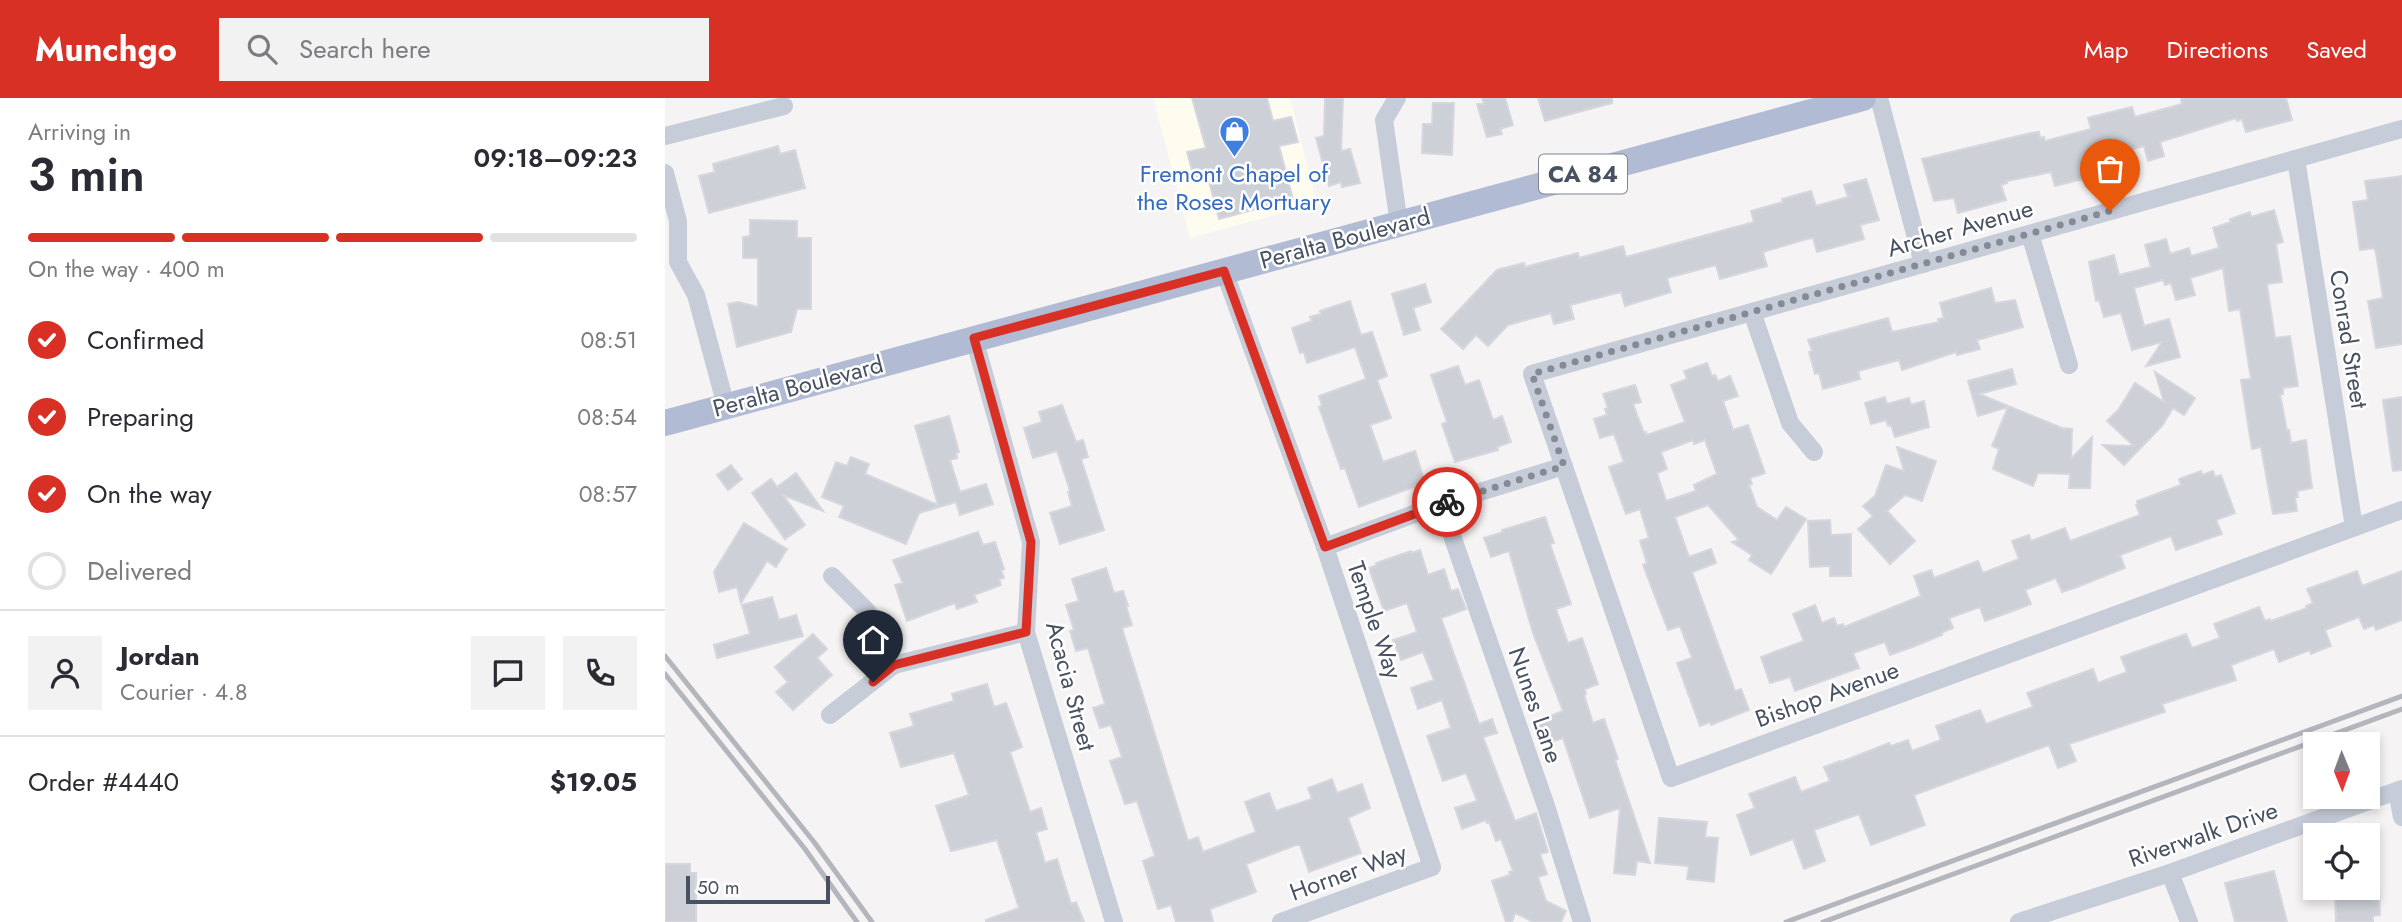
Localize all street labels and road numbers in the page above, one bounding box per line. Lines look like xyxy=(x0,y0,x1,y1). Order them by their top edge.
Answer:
road number: CA 84 xyxy=(1539,155,1627,194)
street label: Archer Avenue xyxy=(1883,190,2037,266)
street label: Peralta Boulevard xyxy=(1256,198,1434,278)
street label: Conrad Street xyxy=(2321,267,2377,411)
street label: Peralta Boulevard xyxy=(709,346,887,426)
street label: Temple Way xyxy=(1339,557,1412,684)
street label: Acacia Street xyxy=(1037,617,1105,755)
street label: Nunes Lane xyxy=(1500,642,1572,768)
street label: Bishop Avenue xyxy=(1750,652,1904,736)
street label: Riverwalk Drive xyxy=(2124,792,2282,876)
street label: Horner Way xyxy=(1285,835,1412,909)

